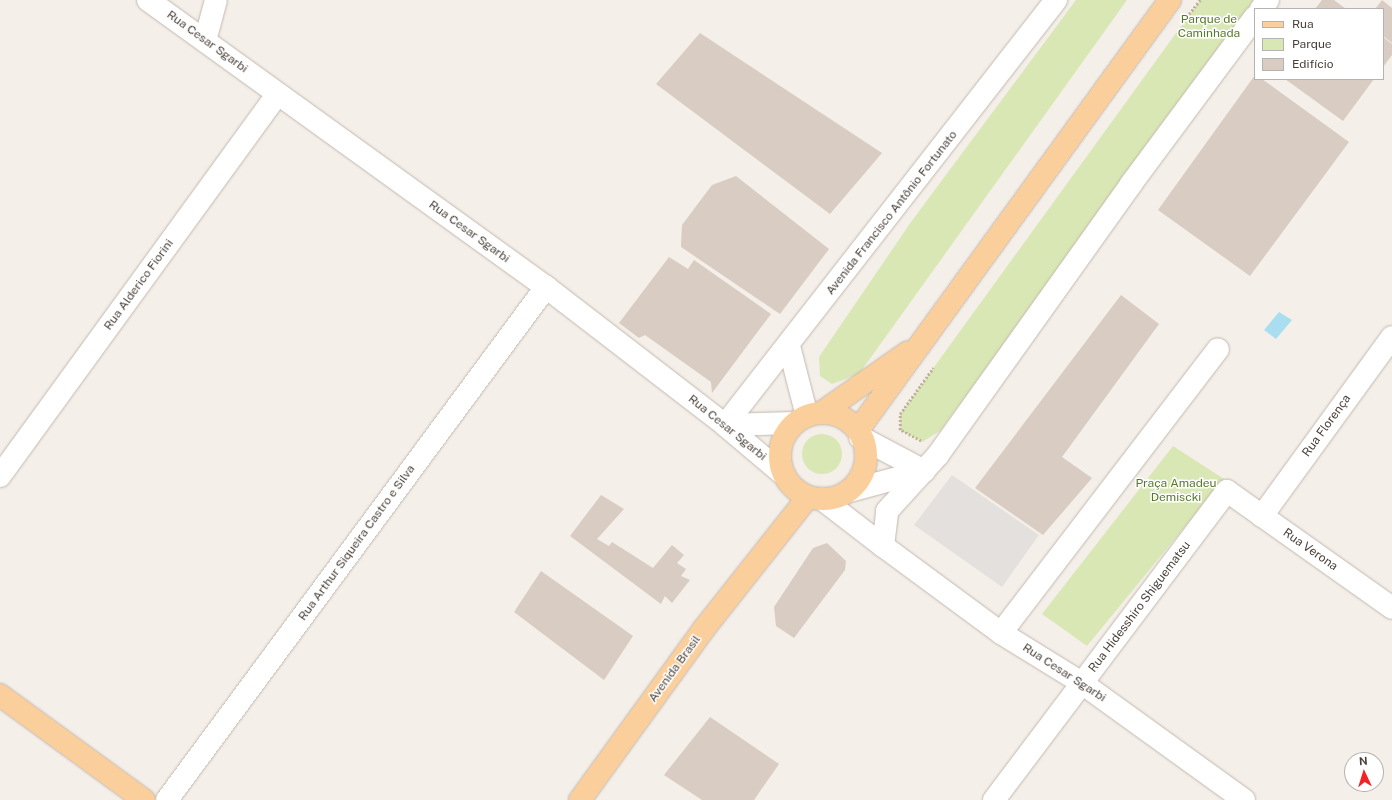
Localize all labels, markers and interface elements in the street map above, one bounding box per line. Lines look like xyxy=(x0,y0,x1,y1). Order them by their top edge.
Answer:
street label: Rua Cesar Sgarbi xyxy=(164,8,250,76)
legend xyxy=(1254,8,1384,80)
park label: Parque de Caminhada xyxy=(1178,13,1240,41)
text: Rua xyxy=(1292,17,1314,31)
text: Parque xyxy=(1292,37,1332,51)
text: Edifício xyxy=(1292,57,1333,71)
street label: Avenida Francisco Antônio Fortunato xyxy=(823,128,961,298)
street label: Rua Cesar Sgarbi xyxy=(426,198,512,266)
street label: Rua Alderico Fiorini xyxy=(101,237,177,333)
street label: Rua Cesar Sgarbi xyxy=(685,392,769,464)
street label: Rua Florença xyxy=(1300,392,1354,460)
street label: Rua Arthur Siqueira Castro e Silva xyxy=(296,462,418,624)
park label: Praça Amadeu Demiscki xyxy=(1135,477,1217,505)
street label: Rua Verona xyxy=(1280,526,1340,574)
street label: Rua Hidesshiro Shiguematsu xyxy=(1086,539,1194,675)
street label: Avenida Brasil xyxy=(646,633,704,705)
street label: Rua Cesar Sgarbi xyxy=(1020,641,1108,705)
north arrow xyxy=(1344,752,1384,792)
text: N xyxy=(1359,755,1368,767)

